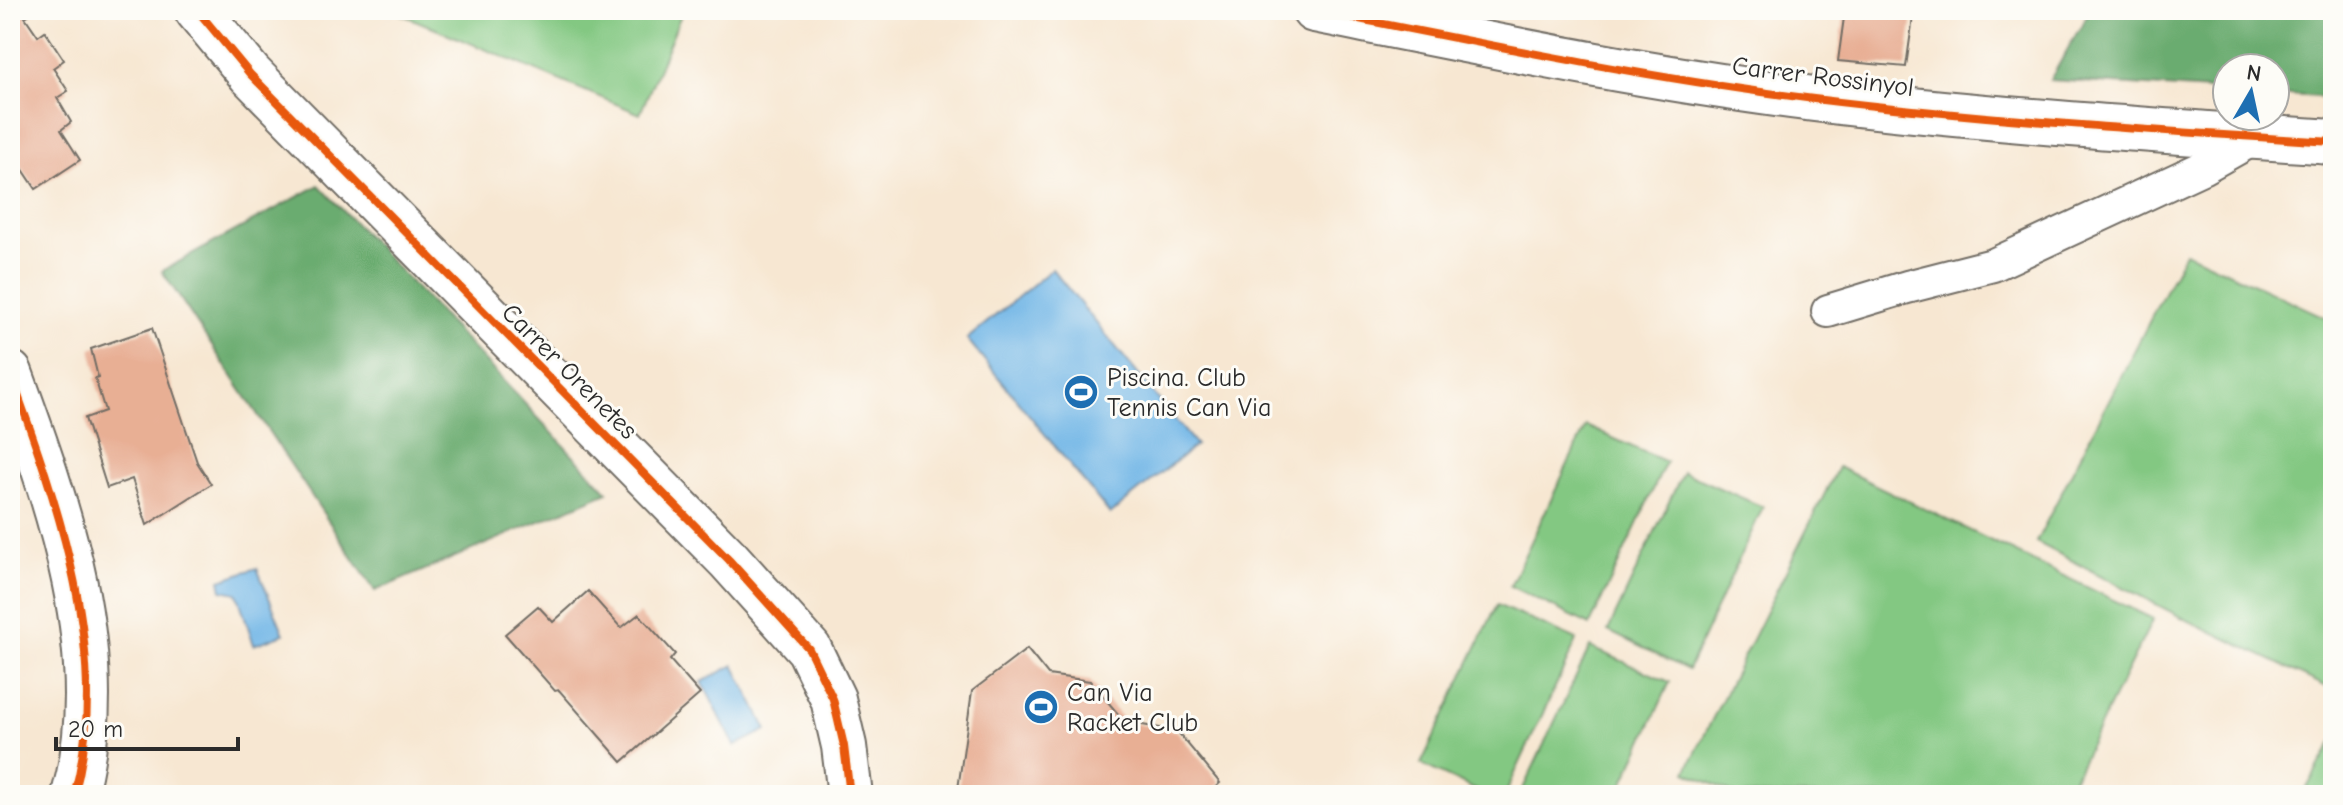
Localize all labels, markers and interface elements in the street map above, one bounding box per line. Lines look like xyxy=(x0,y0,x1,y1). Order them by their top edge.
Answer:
street label: Carrer Rossinyol xyxy=(1730,51,1915,103)
north arrow xyxy=(2211,52,2291,132)
text: N xyxy=(2245,59,2263,87)
street label: Carrer Orenetes xyxy=(495,298,643,446)
place label: Piscina. Club Tennis Can Via xyxy=(1107,363,1271,423)
sports icon: Piscina. Club Tennis Can Via xyxy=(1062,373,1100,411)
place label: Can Via Racket Club xyxy=(1067,678,1198,738)
sports icon: Can Via Racket Club xyxy=(1022,688,1060,726)
scale bar xyxy=(56,701,238,751)
text: 20 m xyxy=(68,715,123,743)

